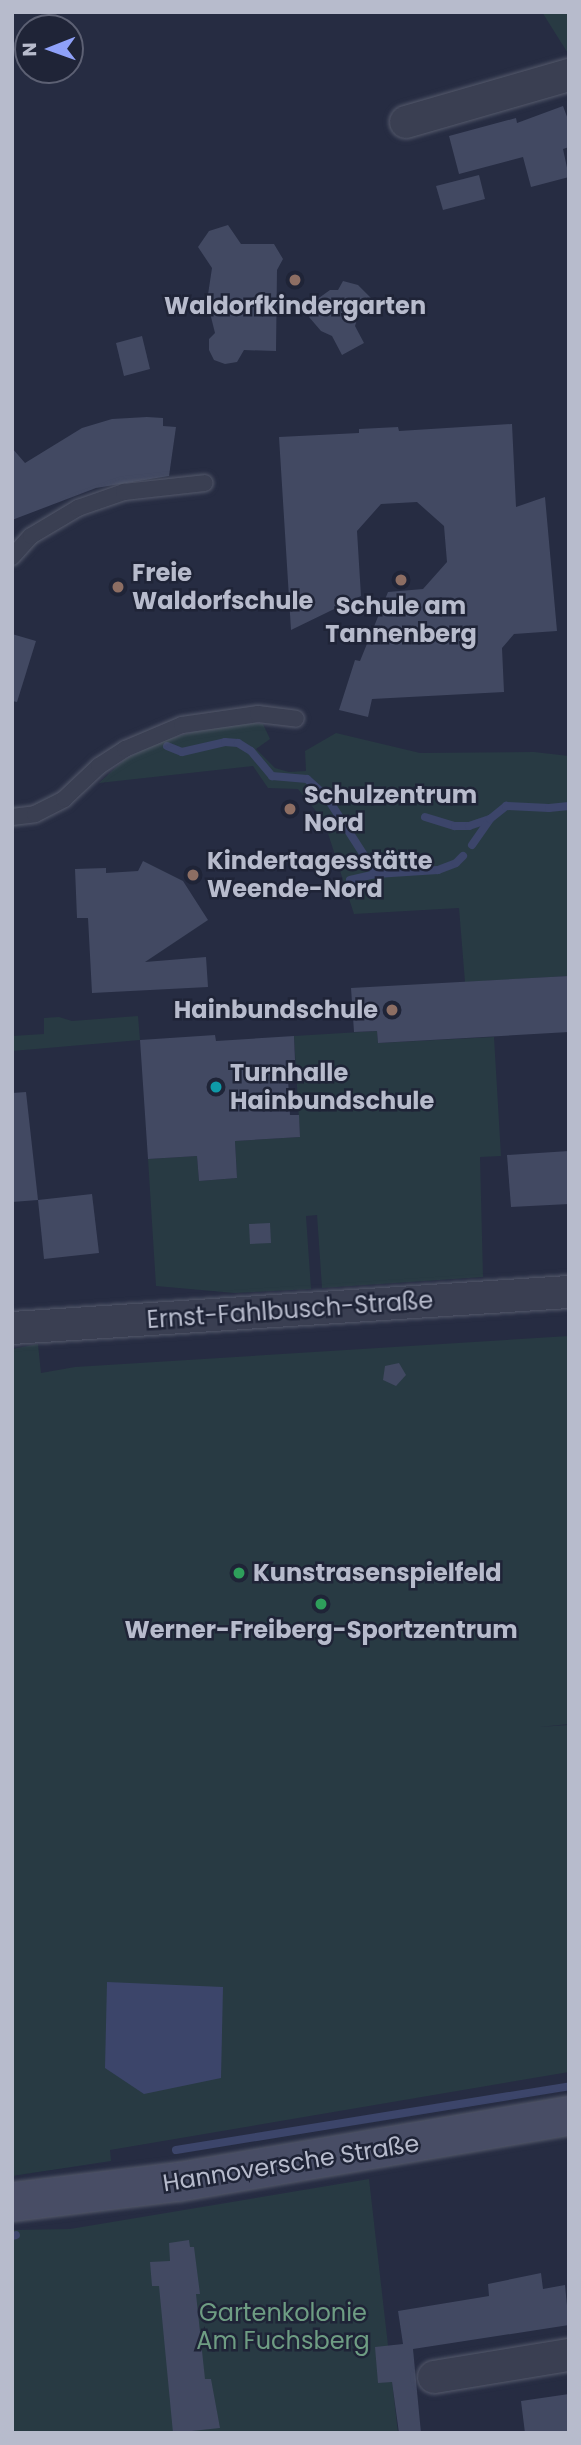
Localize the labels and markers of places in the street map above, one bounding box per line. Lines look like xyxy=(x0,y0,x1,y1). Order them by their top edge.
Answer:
marker: Waldorfkindergarten xyxy=(287,272,303,288)
place label: Waldorfkindergarten xyxy=(164,292,426,320)
place label: Freie Waldorfschule xyxy=(132,559,313,615)
marker: Schule am Tannenberg xyxy=(393,572,409,588)
marker: Freie Waldorfschule xyxy=(110,579,126,595)
place label: Schule am Tannenberg xyxy=(325,592,477,648)
place label: Schulzentrum Nord xyxy=(304,781,477,837)
marker: Schulzentrum Nord xyxy=(282,801,298,817)
place label: Kindertagesstätte Weende-Nord xyxy=(207,847,433,903)
marker: Kindertagesstätte Weende-Nord xyxy=(185,867,201,883)
place label: Hainbundschule xyxy=(174,996,378,1024)
marker: Hainbundschule xyxy=(384,1002,400,1018)
place label: Turnhalle Hainbundschule xyxy=(230,1059,434,1115)
marker: Turnhalle Hainbundschule xyxy=(208,1079,224,1095)
place label: Kunstrasenspielfeld xyxy=(253,1559,502,1587)
marker: Kunstrasenspielfeld xyxy=(231,1565,247,1581)
marker: Werner-Freiberg-Sportzentrum xyxy=(313,1596,329,1612)
place label: Werner-Freiberg-Sportzentrum xyxy=(124,1616,518,1644)

